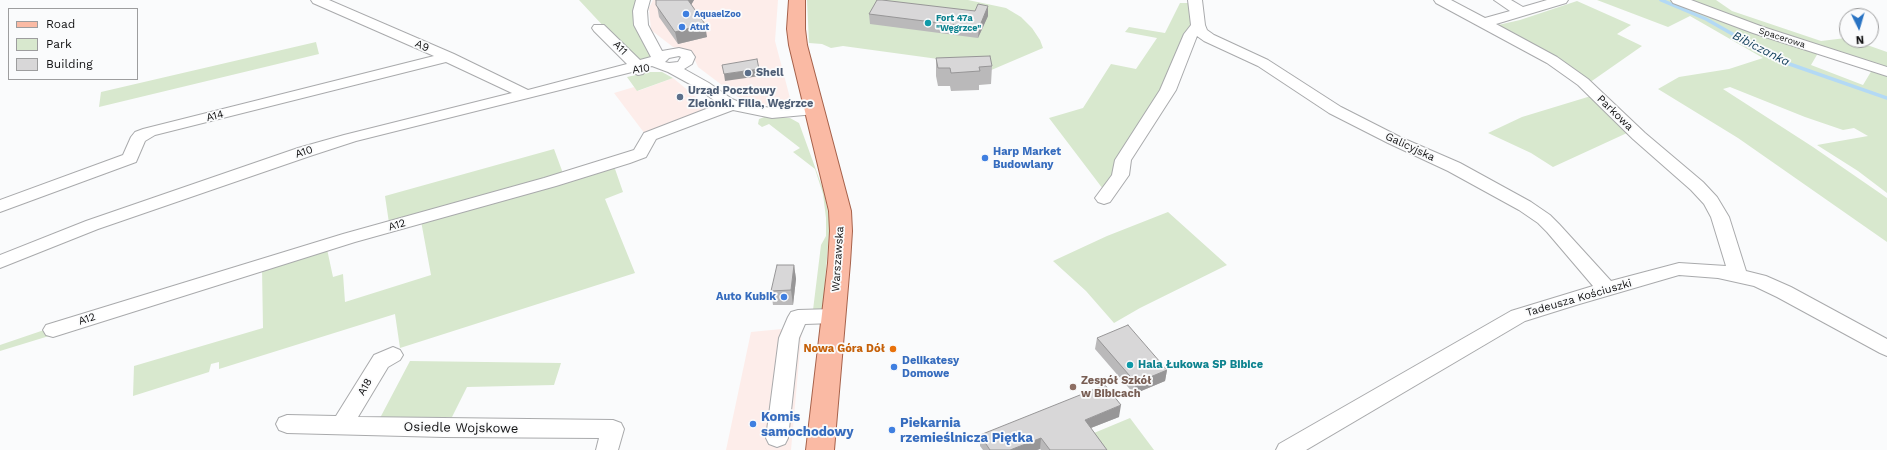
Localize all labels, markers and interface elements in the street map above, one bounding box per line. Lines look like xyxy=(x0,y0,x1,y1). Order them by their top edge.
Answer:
legend xyxy=(8,8,138,80)
north arrow xyxy=(1839,8,1879,48)
marker: AquaelZoo xyxy=(681,9,691,19)
place label: AquaelZoo xyxy=(694,9,741,19)
place label: Fort 47a "Węgrzce" xyxy=(936,13,981,34)
text: Road xyxy=(46,17,75,31)
marker: Fort 47a "Węgrzce" xyxy=(923,18,933,28)
marker: Atut xyxy=(677,22,687,32)
place label: Atut xyxy=(690,22,709,32)
street label: Spacerowa xyxy=(1758,25,1806,51)
water label: Bibiczanka xyxy=(1730,29,1792,69)
text: N xyxy=(1855,33,1865,46)
text: Park xyxy=(46,37,72,51)
street label: A9 xyxy=(413,37,431,55)
street label: A11 xyxy=(610,38,630,58)
text: Building xyxy=(46,57,93,71)
street label: A10 xyxy=(631,61,651,77)
place label: Shell xyxy=(756,66,783,80)
marker: Shell xyxy=(743,68,753,78)
place label: Urząd Pocztowy Zielonki. Filia, Węgrzce xyxy=(688,84,813,110)
marker: Urząd Pocztowy Zielonki. Filia, Węgrzce xyxy=(675,92,685,102)
street label: Parkowa xyxy=(1594,93,1636,133)
street label: A14 xyxy=(205,107,225,125)
street label: Galicyjska xyxy=(1383,130,1437,164)
street label: A10 xyxy=(294,143,314,161)
place label: Harp Market Budowlany xyxy=(993,145,1061,171)
marker: Harp Market Budowlany xyxy=(980,153,990,163)
street label: A12 xyxy=(387,216,407,234)
street label: Warszawska xyxy=(829,226,847,292)
street label: Tadeusza Kościuszki xyxy=(1525,277,1633,319)
place label: Auto Kubik xyxy=(716,290,776,304)
marker: Auto Kubik xyxy=(779,292,789,302)
street label: A12 xyxy=(77,310,97,328)
place label: Nowa Góra Dół xyxy=(803,342,885,356)
marker: Nowa Góra Dół xyxy=(888,344,898,354)
place label: Delikatesy Domowe xyxy=(902,354,959,380)
place label: Hala Łukowa SP Bibice xyxy=(1138,358,1263,372)
marker: Hala Łukowa SP Bibice xyxy=(1125,360,1135,370)
marker: Delikatesy Domowe xyxy=(889,362,899,372)
place label: Zespół Szkół w Bibicach xyxy=(1081,374,1152,400)
street label: A18 xyxy=(355,376,375,398)
marker: Zespół Szkół w Bibicach xyxy=(1068,382,1078,392)
place label: Komis samochodowy xyxy=(761,409,853,440)
place label: Piekarnia rzemieślnicza Piętka xyxy=(900,415,1033,446)
street label: Osiedle Wojskowe xyxy=(404,419,518,437)
marker: Komis samochodowy xyxy=(748,419,758,429)
marker: Piekarnia rzemieślnicza Piętka xyxy=(887,425,897,435)

